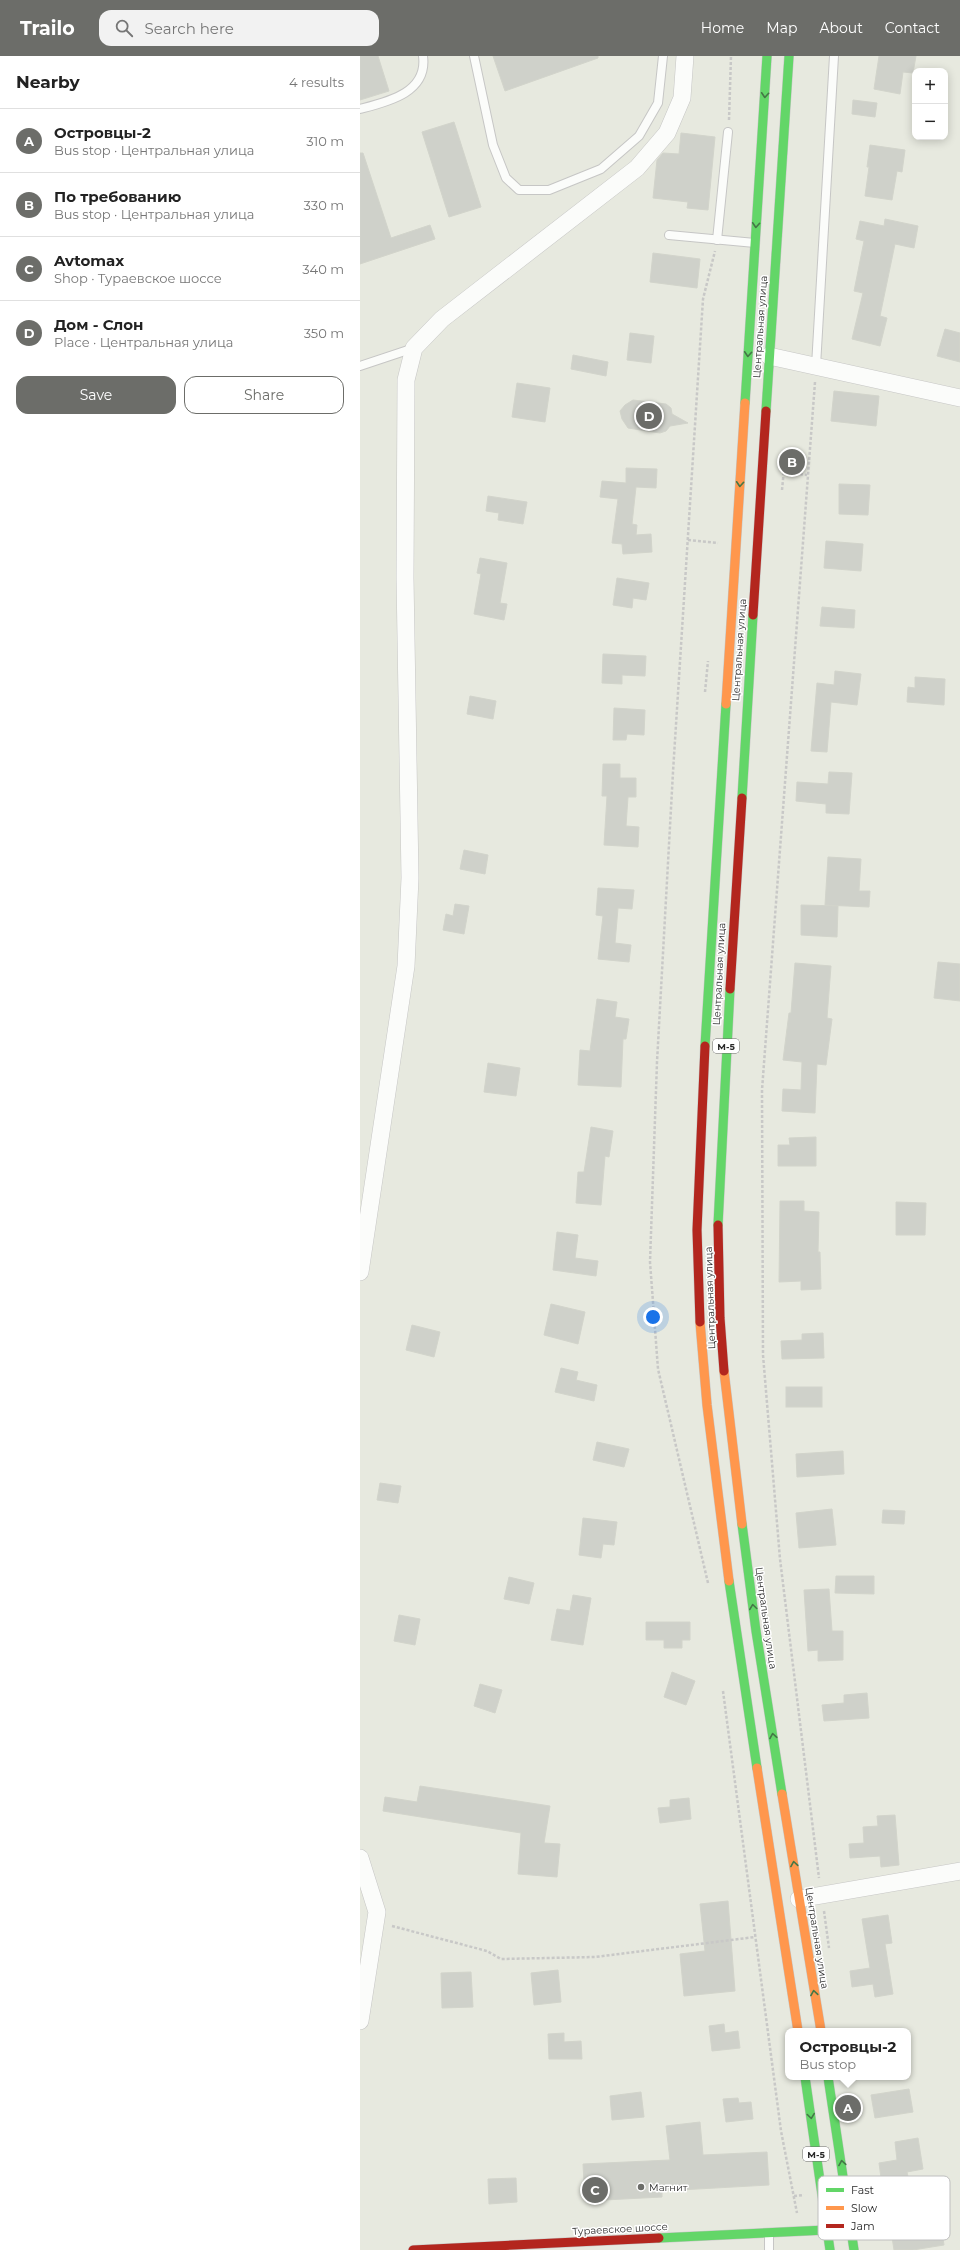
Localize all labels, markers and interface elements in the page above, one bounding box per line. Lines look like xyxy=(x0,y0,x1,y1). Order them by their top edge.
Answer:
search box xyxy=(99,10,379,46)
text: Trailo xyxy=(20,17,75,40)
icon: search xyxy=(113,17,135,39)
text: Search here xyxy=(145,19,234,38)
text: Home xyxy=(701,19,744,37)
text: Map xyxy=(766,19,797,37)
text: About xyxy=(819,19,863,37)
text: Contact xyxy=(885,19,940,37)
map controls xyxy=(912,68,948,140)
button: + xyxy=(912,68,948,104)
text: Nearby xyxy=(16,72,80,92)
text: 4 results xyxy=(289,74,344,90)
one-way arrow xyxy=(760,92,769,98)
button: − xyxy=(912,104,948,140)
text: Островцы-2 xyxy=(54,123,151,142)
text: A xyxy=(24,133,34,149)
text: 310 m xyxy=(306,133,344,149)
text: Bus stop · Центральная улица xyxy=(54,142,254,158)
text: По требованию xyxy=(54,187,181,206)
text: B xyxy=(24,197,34,213)
text: 330 m xyxy=(304,197,344,213)
text: Bus stop · Центральная улица xyxy=(54,206,254,222)
one-way arrow xyxy=(752,222,761,228)
text: Avtomax xyxy=(54,251,124,270)
text: C xyxy=(24,261,34,277)
text: 340 m xyxy=(302,261,344,277)
text: Shop · Тураевское шоссе xyxy=(54,270,222,286)
street label: Центральная улица xyxy=(750,275,770,379)
text: Дом - Слон xyxy=(54,315,144,334)
text: D xyxy=(24,325,34,341)
text: 350 m xyxy=(304,325,344,341)
text: Place · Центральная улица xyxy=(54,334,233,350)
one-way arrow xyxy=(743,351,752,357)
button: Save xyxy=(16,376,176,414)
button: Share xyxy=(184,376,344,414)
pin: D xyxy=(636,401,662,431)
pin: B xyxy=(779,447,805,477)
one-way arrow xyxy=(735,481,744,487)
street label: Центральная улица xyxy=(729,598,749,702)
street label: Центральная улица xyxy=(710,922,728,1026)
road number: М-5 xyxy=(713,1039,739,1053)
street label: Центральная улица xyxy=(702,1246,718,1350)
your location xyxy=(643,1307,663,1327)
street label: Центральная улица xyxy=(752,1566,780,1670)
one-way arrow xyxy=(749,1604,758,1610)
one-way arrow xyxy=(769,1733,778,1739)
one-way arrow xyxy=(790,1861,798,1867)
street label: Центральная улица xyxy=(803,1886,831,1990)
one-way arrow xyxy=(811,1989,819,1996)
popup xyxy=(785,2028,911,2080)
text: Островцы-2 xyxy=(800,2037,896,2056)
text: Bus stop xyxy=(800,2056,856,2072)
pin: A xyxy=(835,2093,861,2123)
one-way arrow xyxy=(806,2113,815,2119)
road number: М-5 xyxy=(803,2147,829,2161)
one-way arrow xyxy=(838,2160,847,2166)
pin: C xyxy=(582,2175,608,2205)
legend xyxy=(818,2176,950,2240)
place label: Магнит xyxy=(649,2181,688,2194)
marker: Магнит xyxy=(636,2182,646,2192)
text: Fast xyxy=(851,2183,875,2197)
text: Slow xyxy=(851,2201,877,2215)
text: Jam xyxy=(850,2219,875,2233)
street label: Тураевское шоссе xyxy=(572,2220,668,2238)

